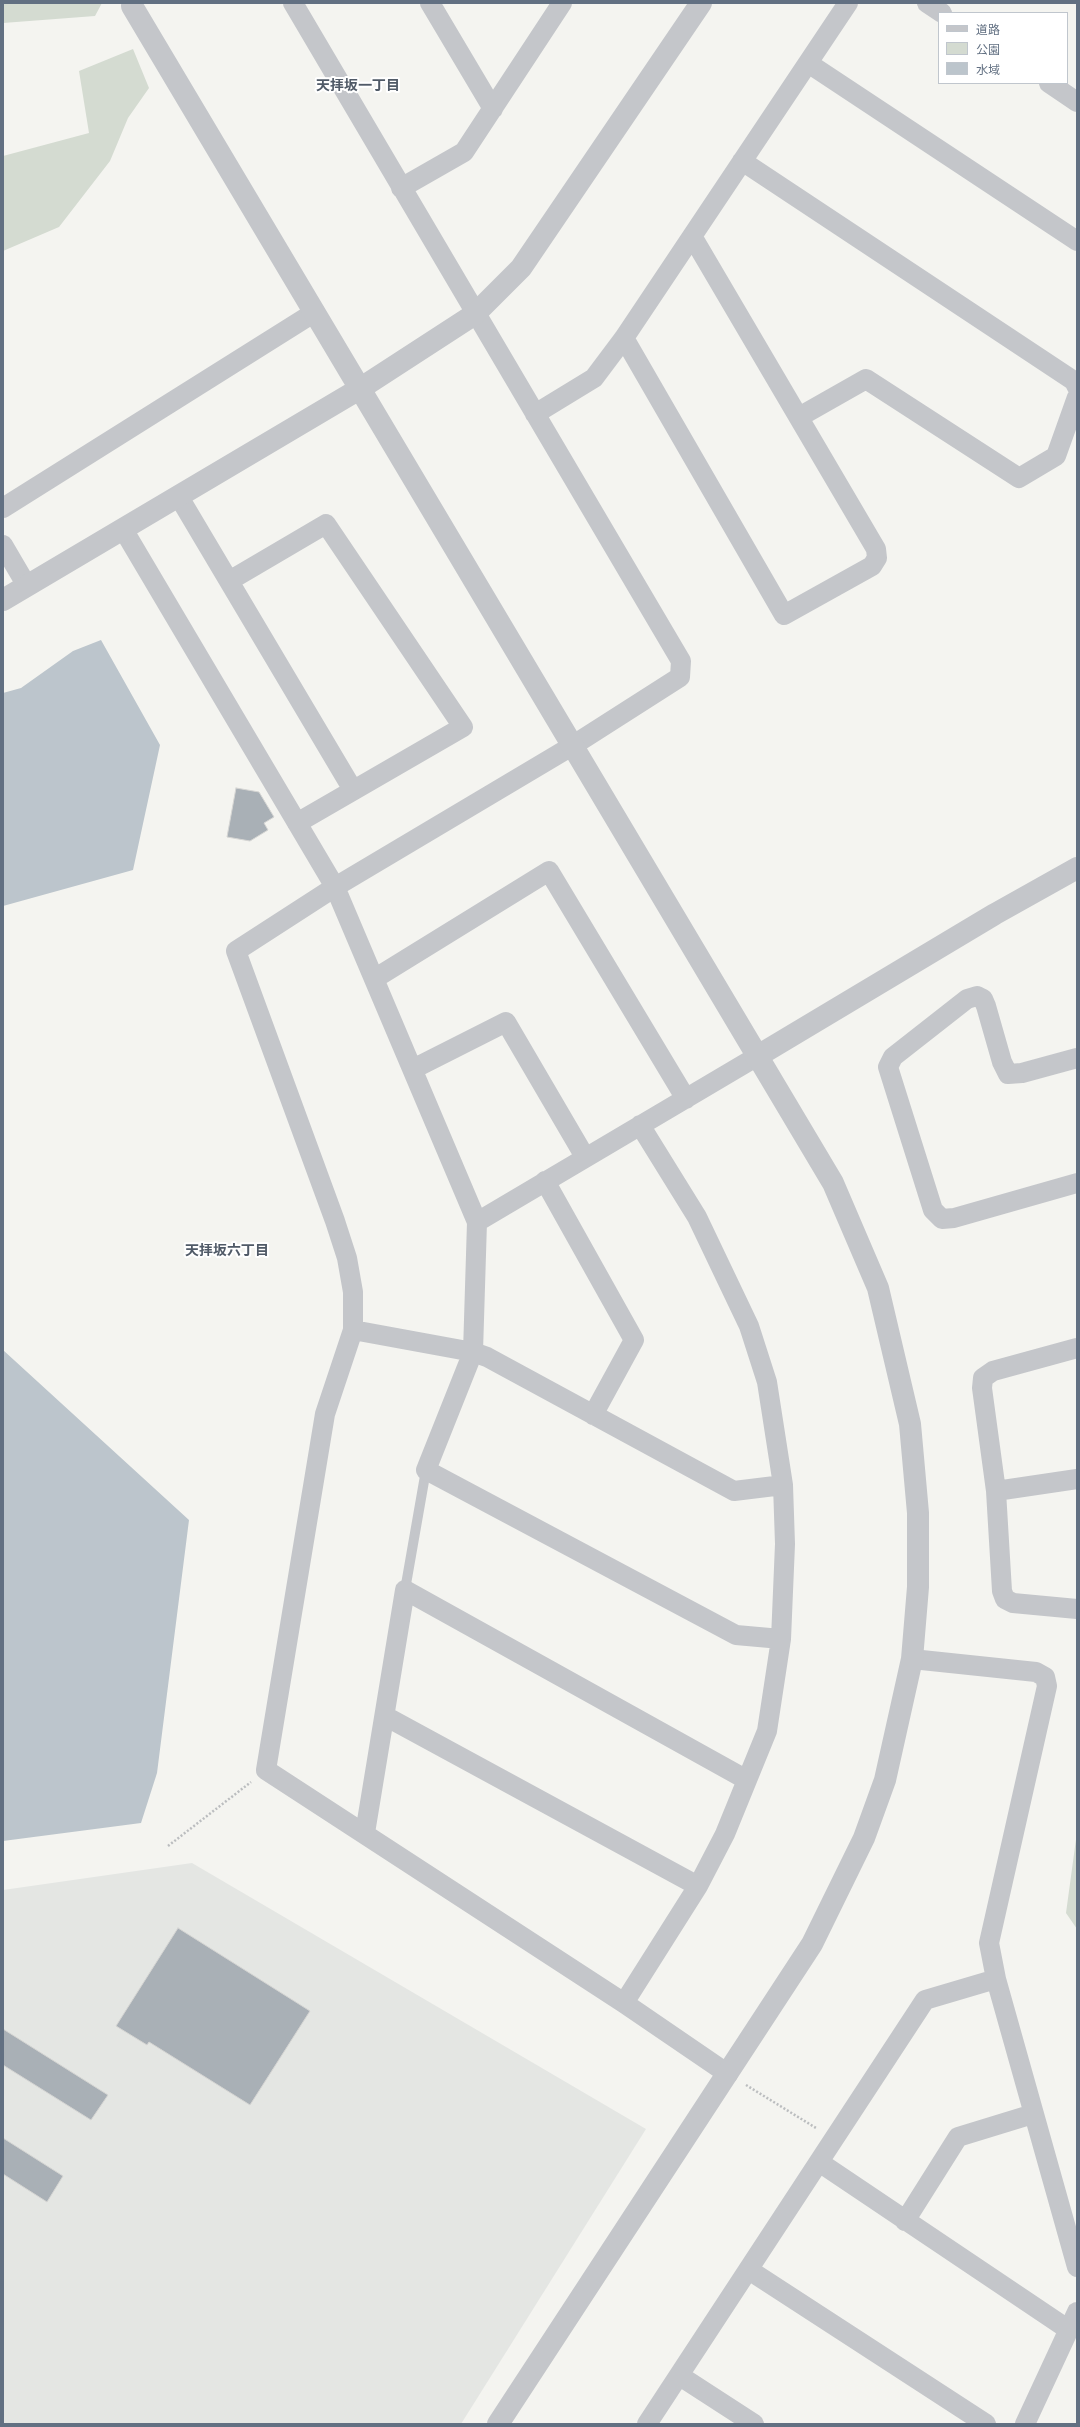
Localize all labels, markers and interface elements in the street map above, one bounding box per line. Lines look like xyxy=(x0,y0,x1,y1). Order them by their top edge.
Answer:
legend xyxy=(938,12,1068,84)
text: 道路 xyxy=(976,22,1000,37)
text: 公園 xyxy=(976,42,1000,57)
text: 水域 xyxy=(976,62,1000,77)
district label: 天拝坂一丁目 xyxy=(316,78,400,94)
district label: 天拝坂六丁目 xyxy=(185,1243,269,1259)

